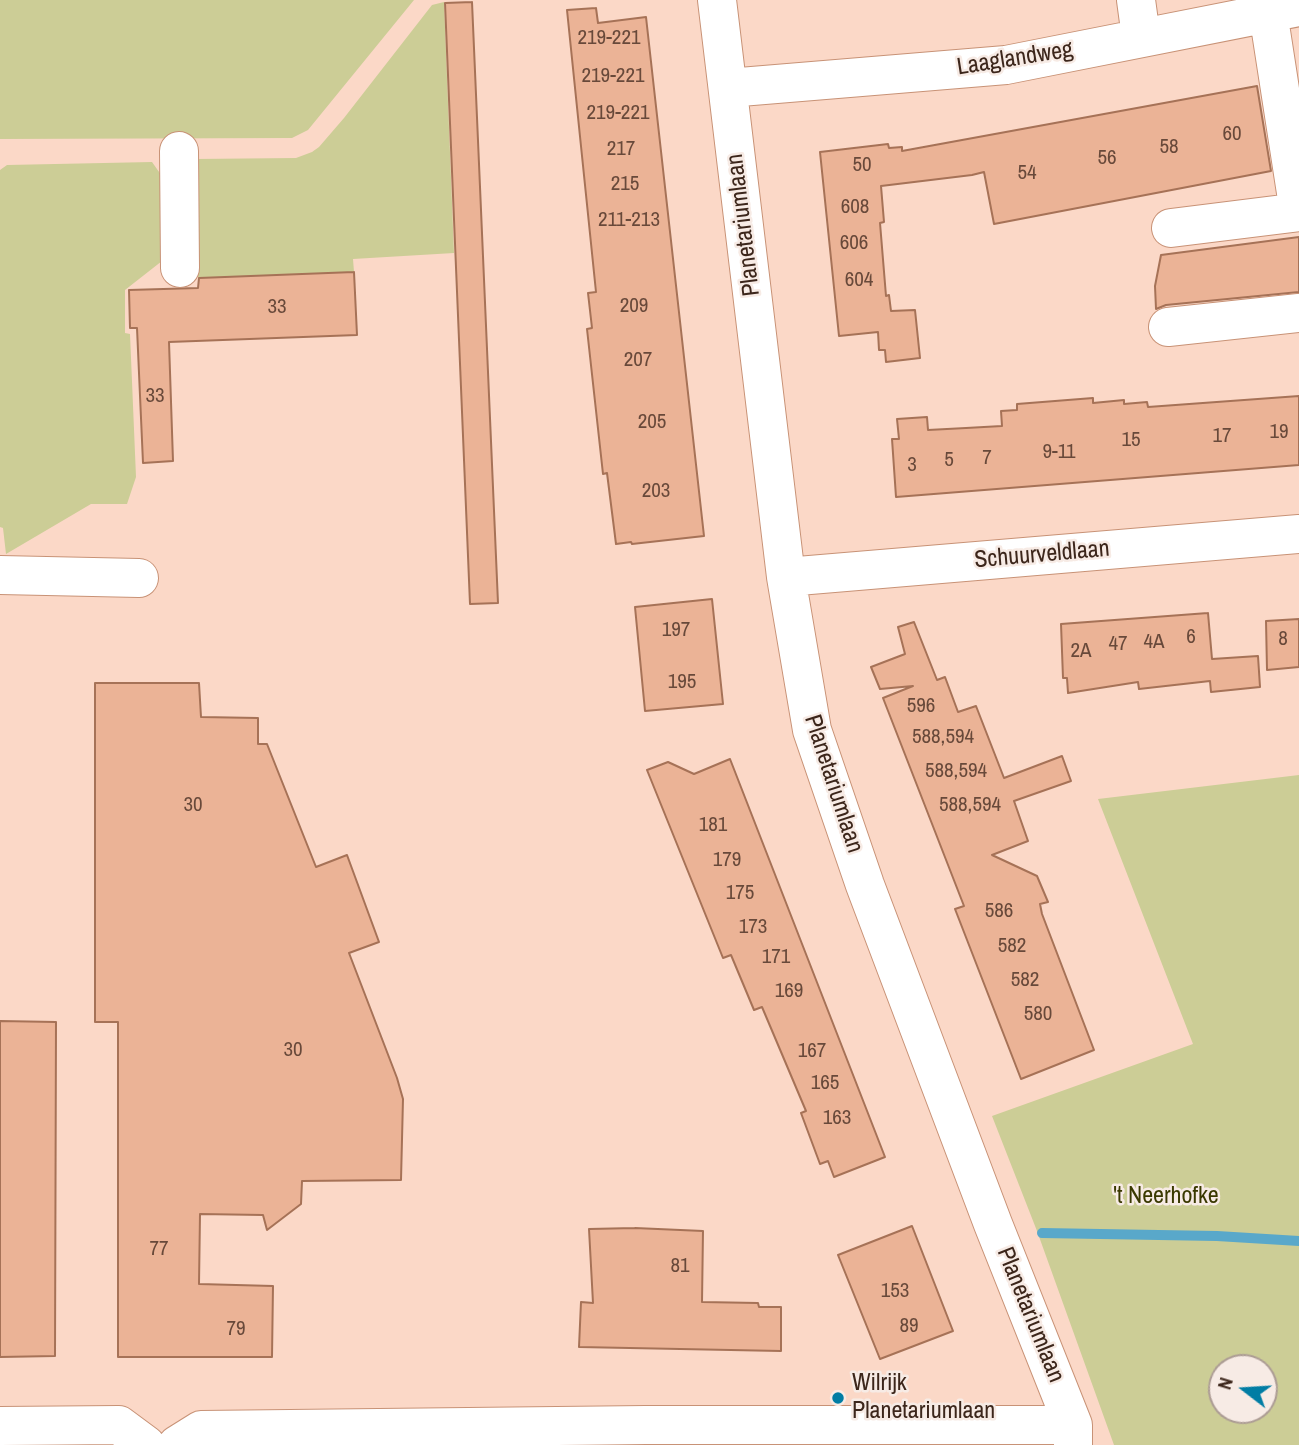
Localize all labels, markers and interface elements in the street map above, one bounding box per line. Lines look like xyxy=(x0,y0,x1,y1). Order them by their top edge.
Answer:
house number: 219-221 xyxy=(577,25,641,51)
street label: Laaglandweg xyxy=(955,36,1075,82)
house number: 219-221 xyxy=(581,63,645,89)
house number: 219-221 xyxy=(586,100,650,126)
house number: 60 xyxy=(1222,121,1242,147)
house number: 58 xyxy=(1159,134,1179,160)
house number: 217 xyxy=(607,136,635,162)
house number: 56 xyxy=(1097,145,1117,171)
street label: Planetariumlaan xyxy=(721,152,767,298)
house number: 50 xyxy=(852,152,872,178)
house number: 54 xyxy=(1017,160,1037,186)
house number: 215 xyxy=(611,171,639,197)
house number: 608 xyxy=(841,194,869,220)
house number: 211-213 xyxy=(598,207,660,233)
house number: 606 xyxy=(840,230,868,256)
house number: 604 xyxy=(845,267,873,293)
house number: 209 xyxy=(620,293,648,319)
house number: 33 xyxy=(267,294,287,320)
house number: 207 xyxy=(624,347,652,373)
house number: 33 xyxy=(145,383,165,409)
house number: 205 xyxy=(638,409,666,435)
house number: 19 xyxy=(1269,419,1289,445)
house number: 17 xyxy=(1212,423,1232,449)
house number: 15 xyxy=(1121,427,1141,453)
house number: 9-11 xyxy=(1042,439,1076,465)
house number: 7 xyxy=(982,445,992,471)
house number: 5 xyxy=(944,447,954,473)
house number: 3 xyxy=(907,452,917,478)
house number: 203 xyxy=(642,478,670,504)
street label: Schuurveldlaan xyxy=(973,535,1111,575)
house number: 197 xyxy=(662,617,690,643)
house number: 6 xyxy=(1186,624,1196,650)
house number: 8 xyxy=(1278,626,1288,652)
house number: 4A xyxy=(1143,629,1165,655)
house number: 47 xyxy=(1108,631,1128,657)
house number: 2A xyxy=(1070,638,1092,664)
house number: 195 xyxy=(668,669,696,695)
house number: 596 xyxy=(907,693,935,719)
street label: Planetariumlaan xyxy=(797,711,869,857)
house number: 588,594 xyxy=(912,724,974,750)
house number: 588,594 xyxy=(925,758,987,784)
house number: 30 xyxy=(183,792,203,818)
house number: 588,594 xyxy=(939,792,1001,818)
house number: 181 xyxy=(699,812,727,838)
house number: 179 xyxy=(713,847,741,873)
house number: 175 xyxy=(726,880,754,906)
house number: 586 xyxy=(985,898,1013,924)
house number: 173 xyxy=(739,914,767,940)
house number: 582 xyxy=(998,933,1026,959)
house number: 171 xyxy=(762,944,790,970)
house number: 582 xyxy=(1011,967,1039,993)
house number: 169 xyxy=(775,978,803,1004)
house number: 580 xyxy=(1024,1001,1052,1027)
house number: 30 xyxy=(283,1037,303,1063)
house number: 167 xyxy=(798,1038,826,1064)
house number: 165 xyxy=(811,1070,839,1096)
house number: 163 xyxy=(823,1105,851,1131)
park label: 't Neerhofke xyxy=(1113,1183,1219,1211)
house number: 77 xyxy=(149,1236,169,1262)
street label: Planetariumlaan xyxy=(990,1243,1070,1387)
house number: 81 xyxy=(670,1253,690,1279)
house number: 153 xyxy=(881,1278,909,1304)
house number: 89 xyxy=(899,1313,919,1339)
house number: 79 xyxy=(226,1316,246,1342)
north arrow xyxy=(1208,1354,1278,1424)
place label: Wilrijk Planetariumlaan xyxy=(852,1370,995,1426)
text: N xyxy=(1211,1374,1239,1393)
marker: Wilrijk Planetariumlaan xyxy=(830,1390,846,1406)

